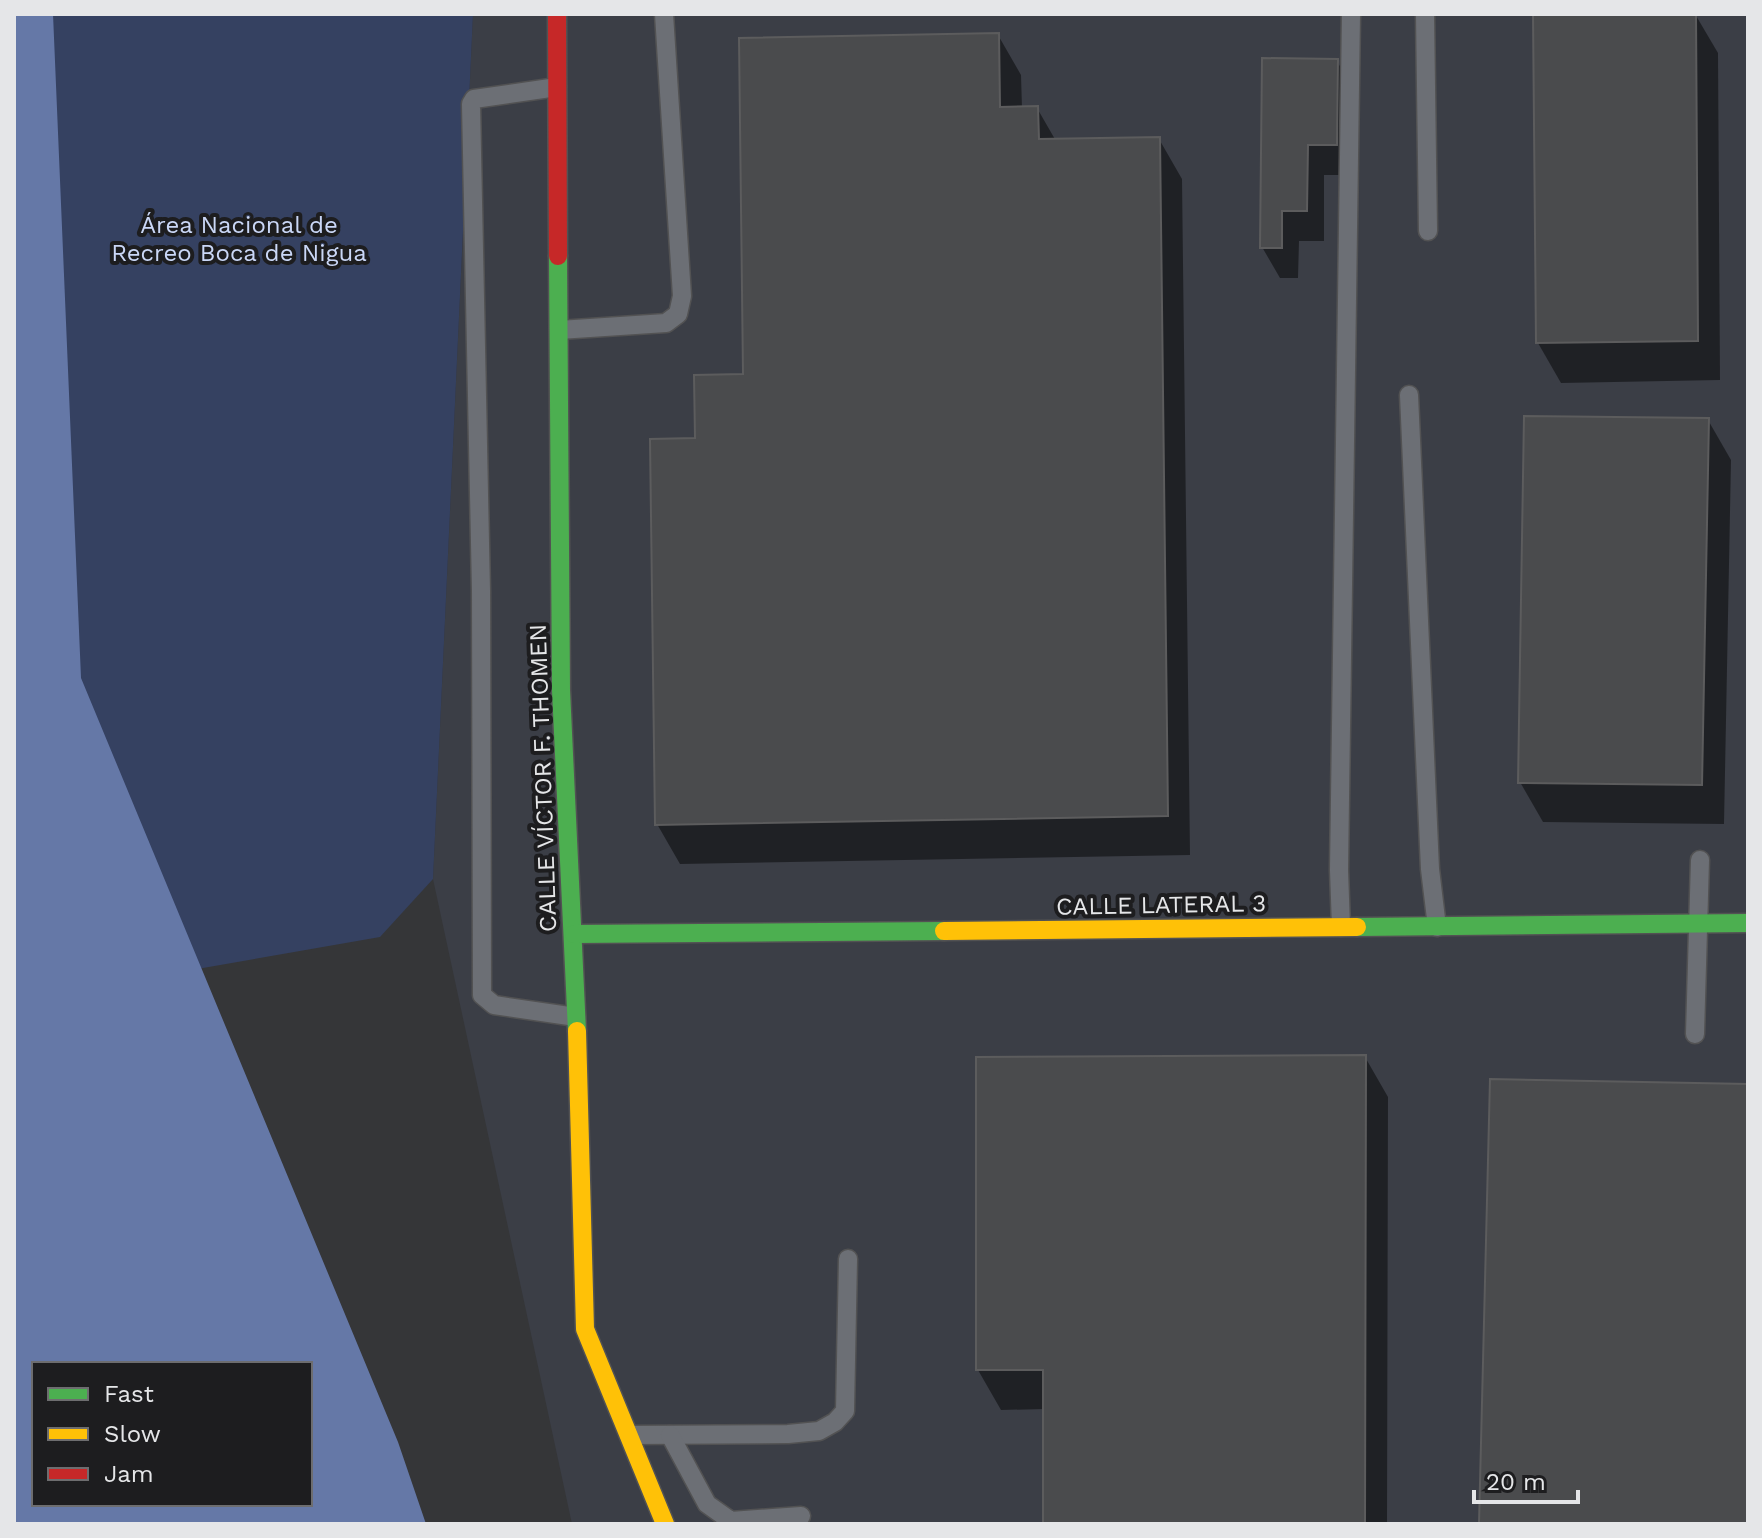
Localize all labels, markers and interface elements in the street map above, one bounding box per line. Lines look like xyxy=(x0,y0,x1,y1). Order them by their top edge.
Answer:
park label: Área Nacional de Recreo Boca de Nigua xyxy=(111,211,367,267)
street label: CALLE VÍCTOR F. THOMEN xyxy=(524,623,562,933)
street label: CALLE LATERAL 3 xyxy=(1056,889,1266,921)
legend xyxy=(32,1362,312,1506)
text: Fast xyxy=(104,1380,154,1408)
text: Slow xyxy=(104,1420,161,1448)
scale bar xyxy=(1474,1454,1578,1504)
text: Jam xyxy=(104,1460,154,1488)
text: 20 m xyxy=(1486,1468,1546,1496)

